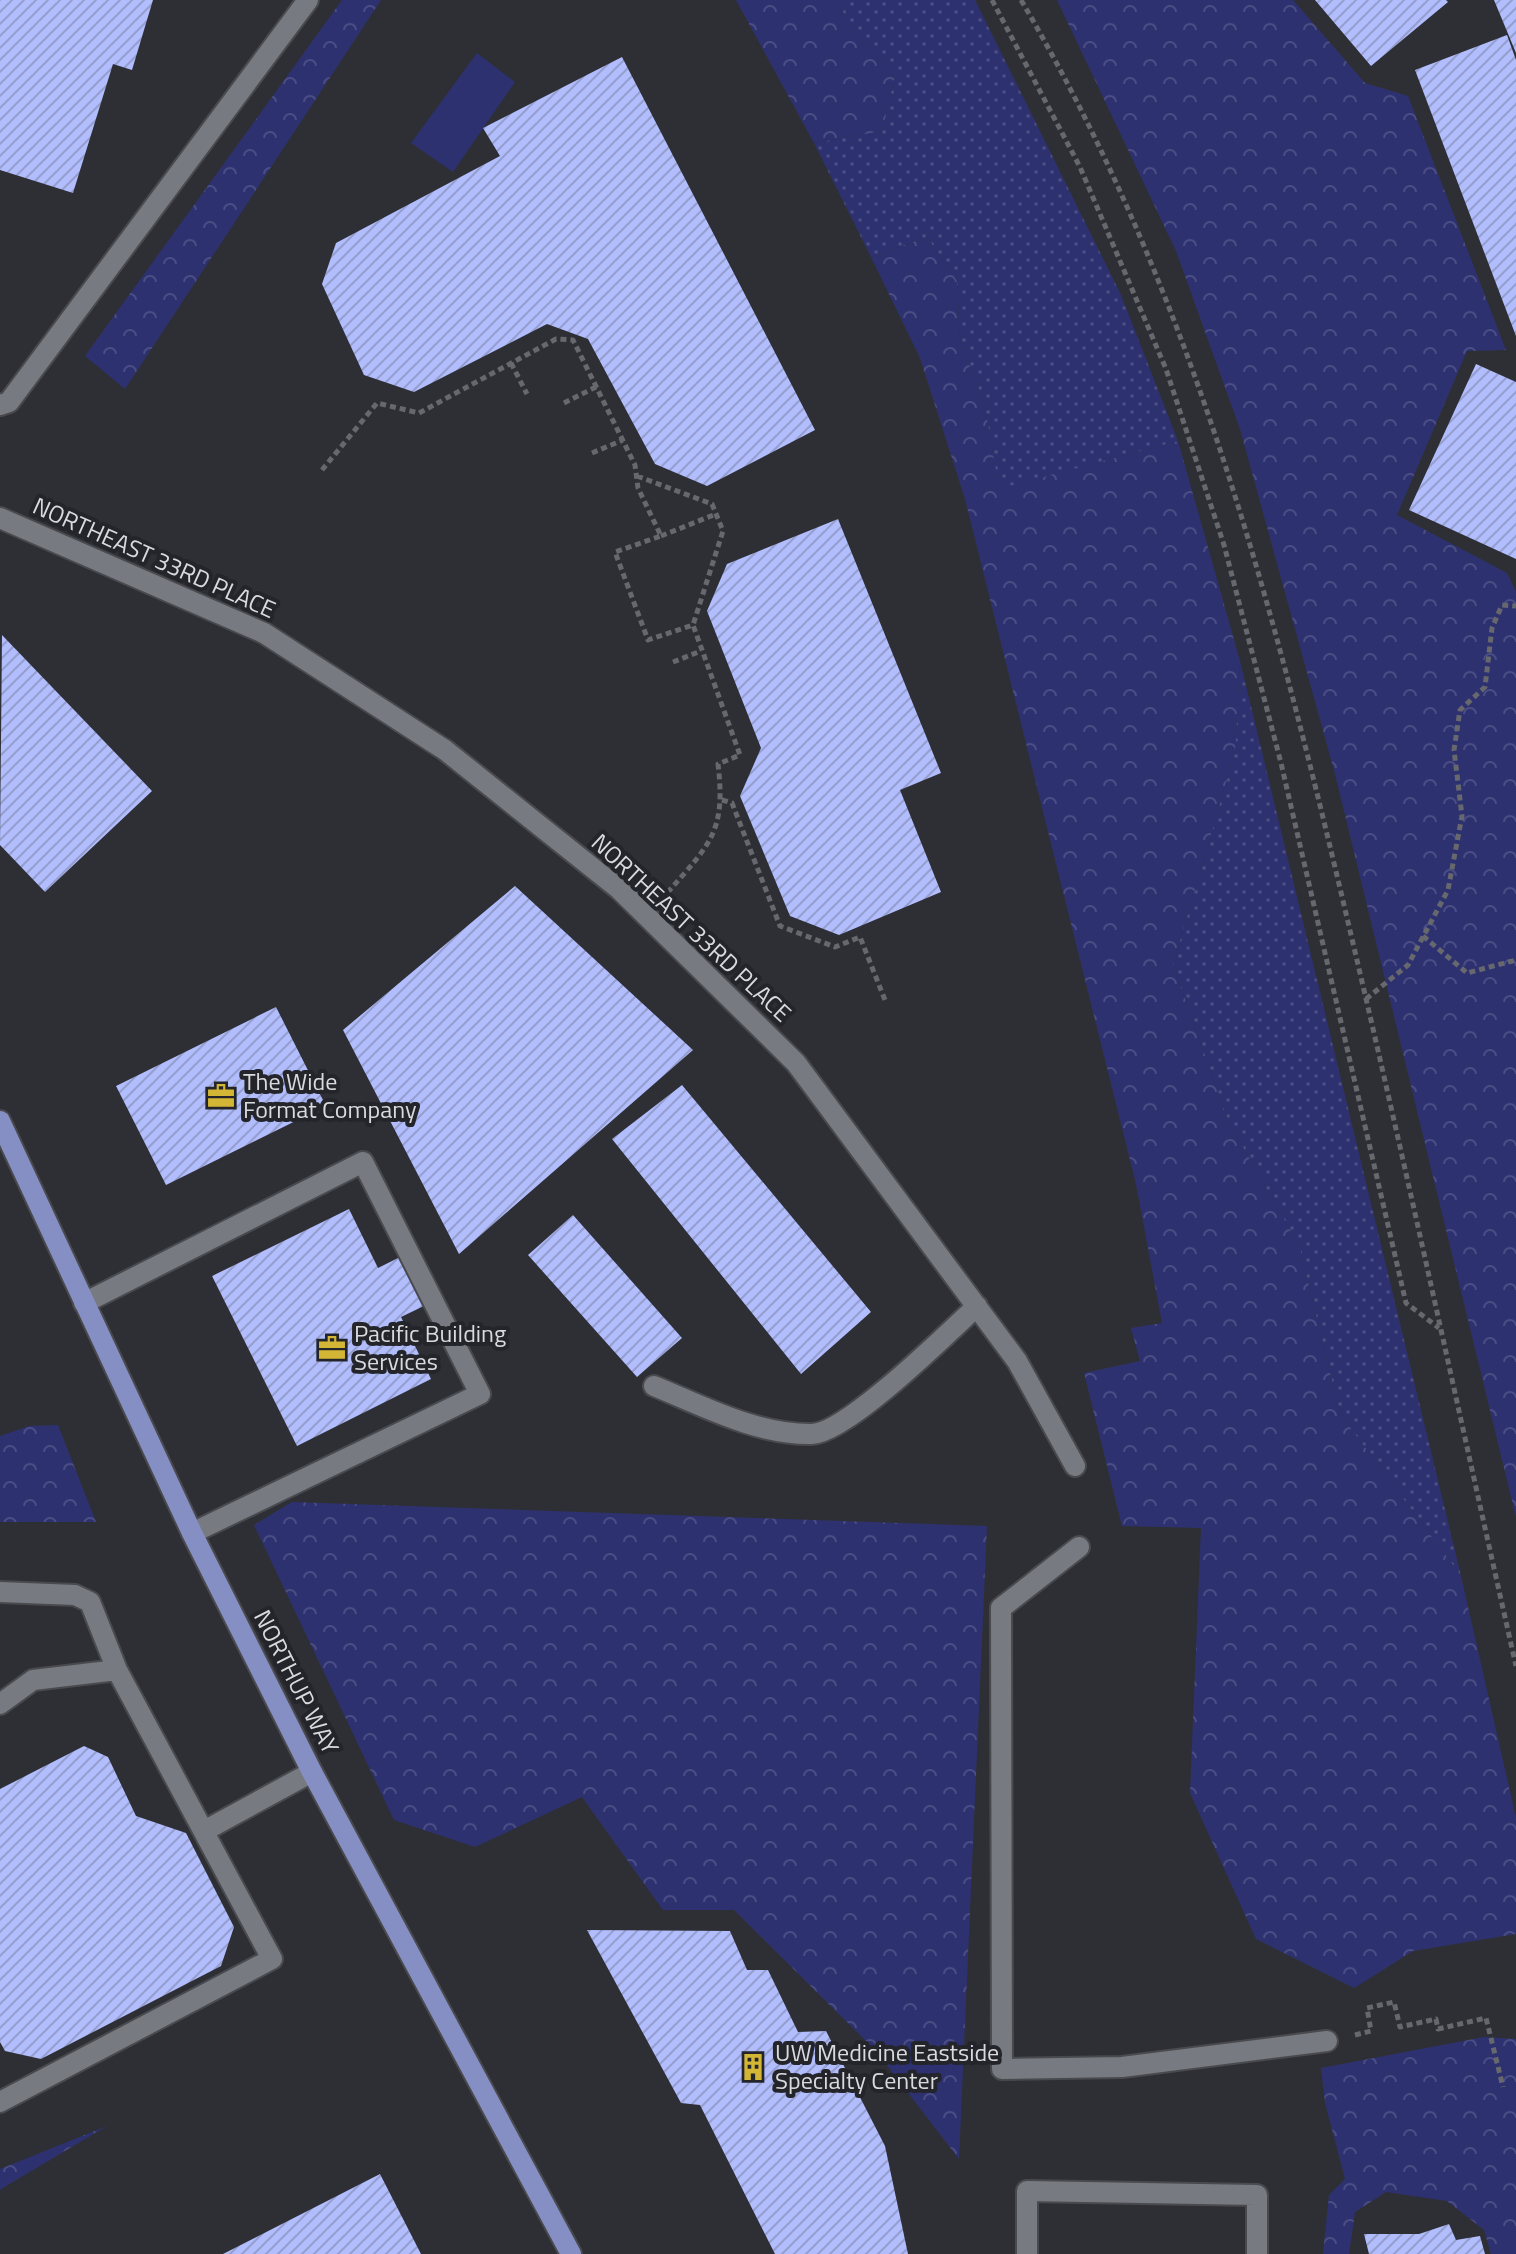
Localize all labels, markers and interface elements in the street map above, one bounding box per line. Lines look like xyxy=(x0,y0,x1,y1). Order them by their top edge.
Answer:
street label: NORTHEAST 33RD PLACE xyxy=(27,487,282,627)
street label: NORTHEAST 33RD PLACE xyxy=(584,825,800,1030)
place label: The Wide Format Company xyxy=(243,1063,417,1127)
office icon: The Wide Format Company xyxy=(206,1081,236,1111)
place label: Pacific Building Services xyxy=(354,1315,506,1379)
office icon: Pacific Building Services xyxy=(317,1333,347,1363)
street label: NORTHUP WAY xyxy=(245,1603,349,1760)
place label: UW Medicine Eastside Specialty Center xyxy=(775,2034,999,2098)
building icon: UW Medicine Eastside Specialty Center xyxy=(738,2052,768,2082)

